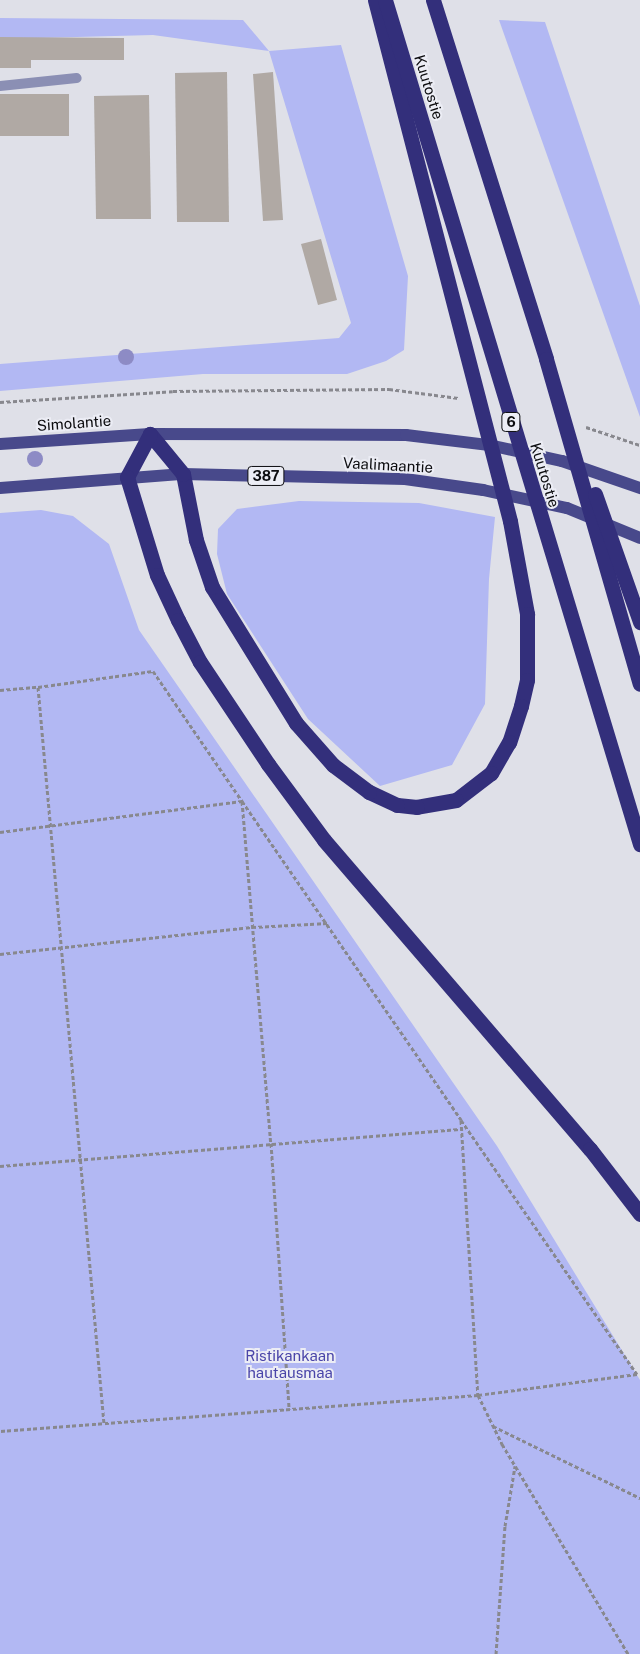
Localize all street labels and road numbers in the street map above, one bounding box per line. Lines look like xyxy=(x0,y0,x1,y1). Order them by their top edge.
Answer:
street label: Kuutostie xyxy=(411,52,447,122)
street label: Simolantie xyxy=(36,411,112,435)
road number: 6 xyxy=(501,411,521,434)
street label: Kuutostie xyxy=(527,440,563,510)
street label: Vaalimaantie xyxy=(343,454,433,476)
road number: 387 xyxy=(247,464,285,488)

